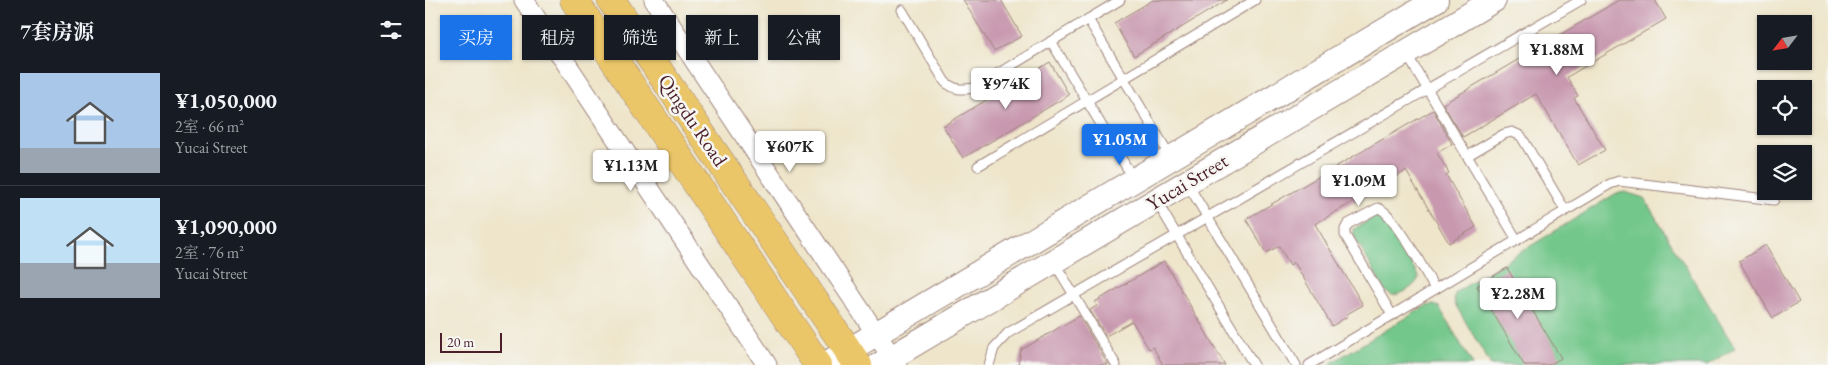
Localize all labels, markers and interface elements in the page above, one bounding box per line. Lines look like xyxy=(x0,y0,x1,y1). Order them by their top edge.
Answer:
chip: 买房 xyxy=(440,15,512,60)
chip: 租房 xyxy=(522,15,594,60)
chip: 筛选 xyxy=(604,15,676,60)
chip: 新上 xyxy=(686,15,758,60)
chip: 公寓 xyxy=(768,15,840,60)
north arrow xyxy=(1757,15,1813,70)
map controls xyxy=(1757,15,1812,200)
icon: filters xyxy=(377,16,405,44)
text: 7套房源 xyxy=(20,18,94,45)
pin: ¥1.88M xyxy=(1516,34,1598,76)
text: ¥1.88M xyxy=(1530,39,1584,60)
pin: ¥974K xyxy=(971,68,1041,110)
street label: Qingdu Road xyxy=(653,69,734,172)
text: ¥974K xyxy=(982,73,1030,94)
button: locate xyxy=(1757,80,1812,135)
text: ¥1,050,000 xyxy=(175,87,277,114)
icon: home xyxy=(60,93,120,153)
text: 2室 · 66 m² xyxy=(175,116,244,137)
pin: ¥1.05M xyxy=(1079,124,1161,166)
text: ¥1.05M xyxy=(1093,129,1147,150)
pin: ¥607K xyxy=(755,130,825,173)
text: ¥607K xyxy=(766,136,814,157)
text: Yucai Street xyxy=(175,137,248,158)
button: layers xyxy=(1757,145,1812,200)
street label: Yucai Street xyxy=(1141,147,1233,217)
pin: ¥1.13M xyxy=(590,150,672,192)
text: ¥1.13M xyxy=(604,155,658,176)
pin: ¥1.09M xyxy=(1318,164,1400,207)
text: ¥1.09M xyxy=(1332,170,1386,191)
text: ¥1,090,000 xyxy=(175,213,277,240)
icon: home xyxy=(60,218,120,278)
text: 2室 · 76 m² xyxy=(175,242,244,263)
text: Yucai Street xyxy=(175,263,248,284)
pin: ¥2.28M xyxy=(1477,278,1559,320)
text: ¥2.28M xyxy=(1491,283,1545,304)
scale bar xyxy=(440,330,503,353)
text: 20 m xyxy=(447,333,474,351)

